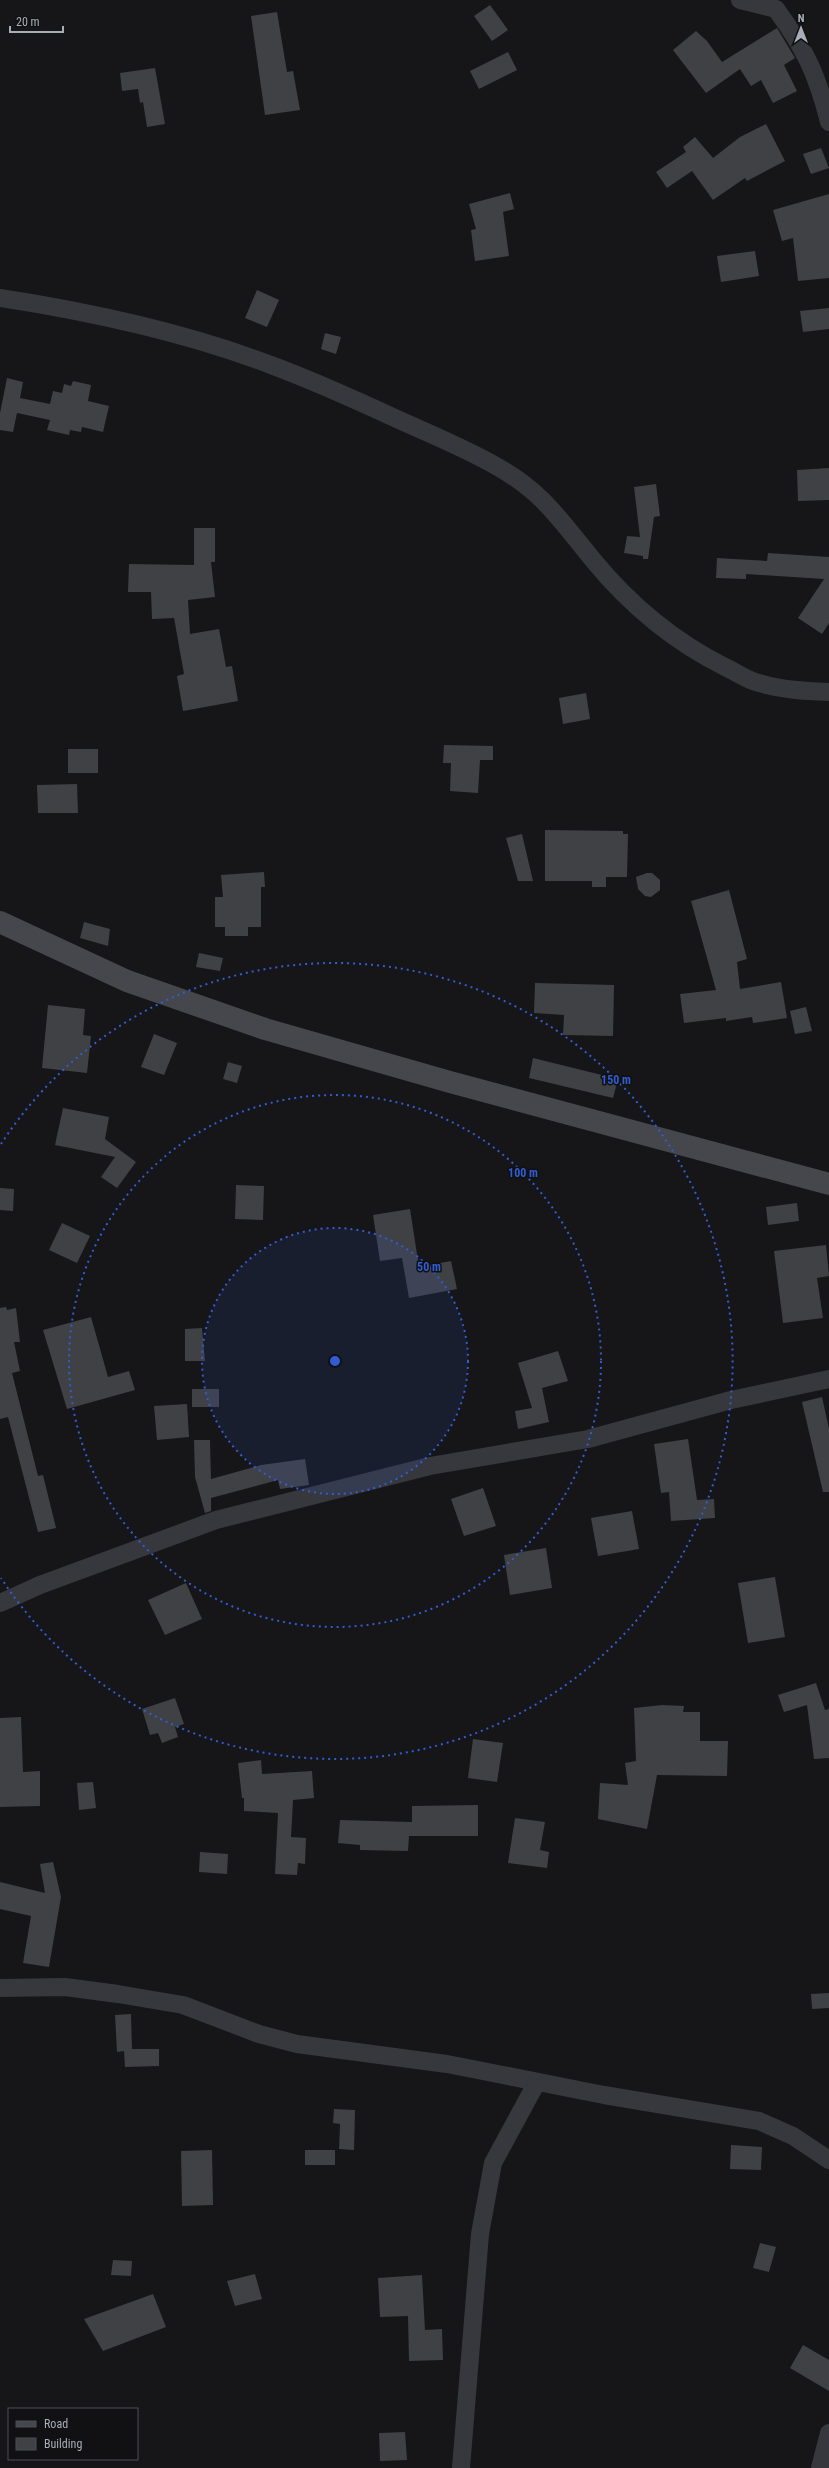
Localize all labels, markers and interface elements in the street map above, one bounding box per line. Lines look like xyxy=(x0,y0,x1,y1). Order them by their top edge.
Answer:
scale bar xyxy=(10,8,63,34)
north arrow xyxy=(781,8,821,48)
text: N xyxy=(798,12,805,25)
text: 20 m xyxy=(16,15,40,29)
text: 150 m xyxy=(601,1073,631,1087)
text: 100 m xyxy=(508,1166,538,1180)
text: 50 m xyxy=(417,1260,441,1274)
centre of rings xyxy=(328,1354,342,1368)
legend xyxy=(8,2408,138,2460)
text: Road xyxy=(44,2417,68,2431)
text: Building xyxy=(44,2437,82,2451)

